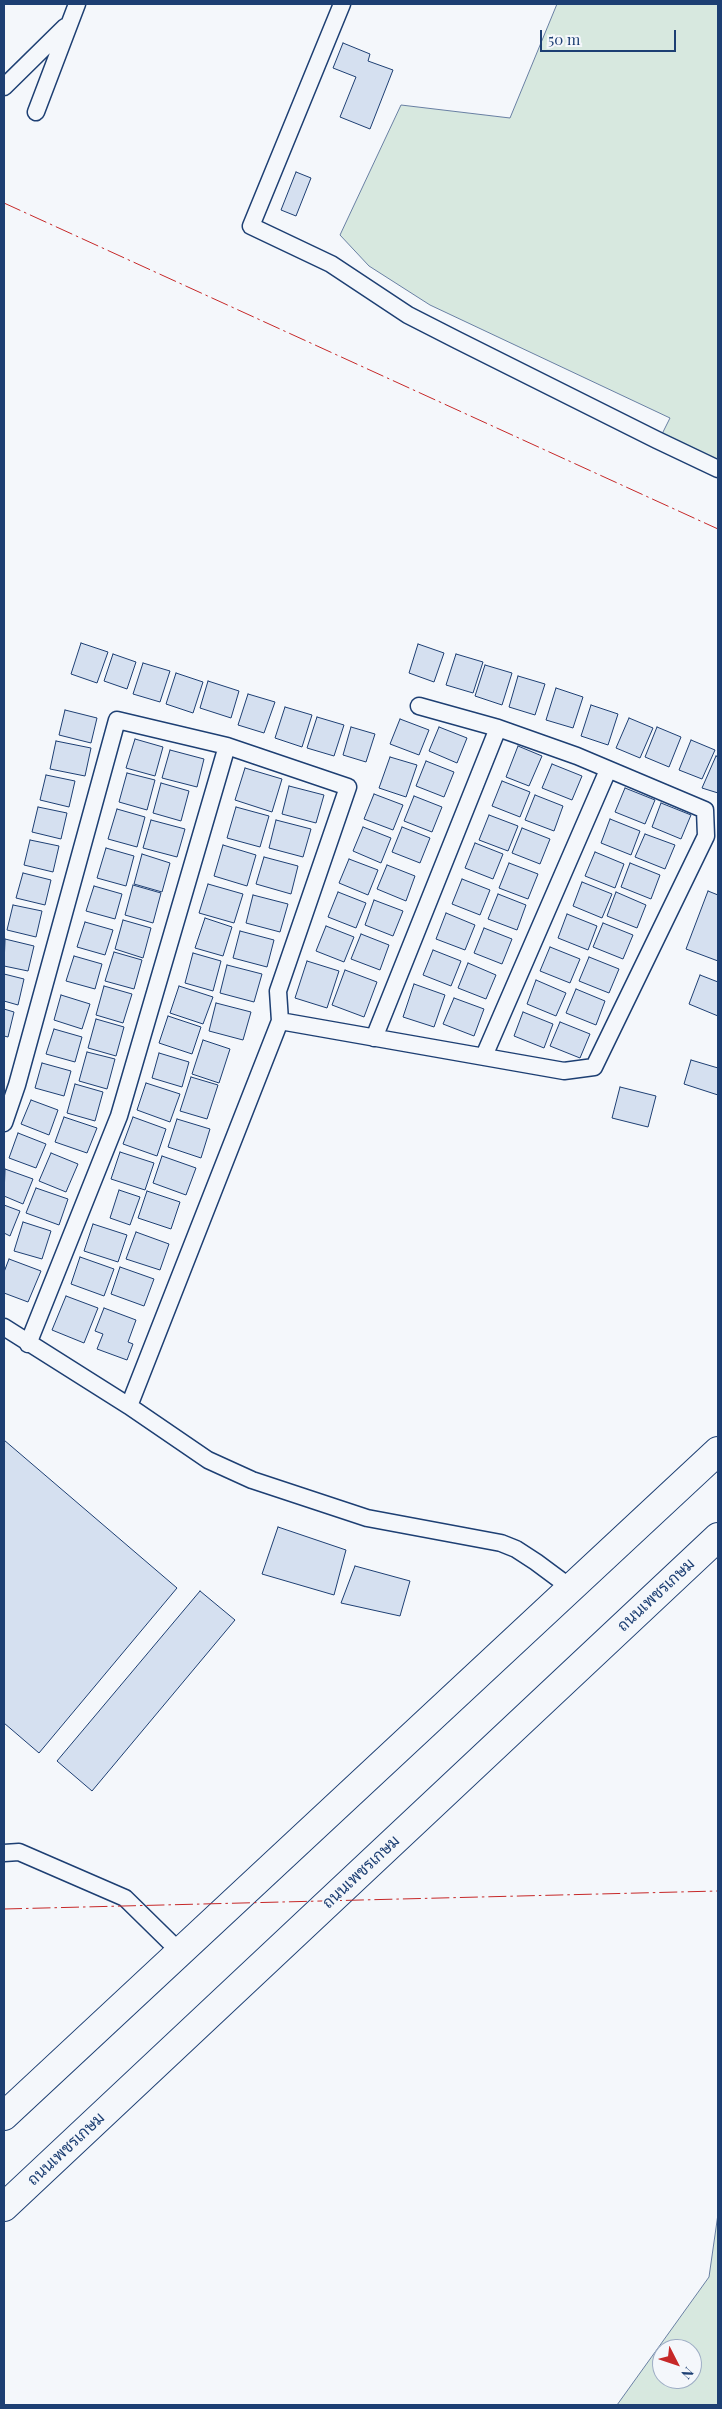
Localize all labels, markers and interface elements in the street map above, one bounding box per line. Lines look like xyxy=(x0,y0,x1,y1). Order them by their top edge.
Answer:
scale bar xyxy=(542,20,678,52)
text: 50 m xyxy=(548,29,580,49)
street label: ถนนเพชรเกษม xyxy=(613,1554,699,1636)
street label: ถนนเพชรเกษม xyxy=(318,1831,404,1913)
street label: ถนนเพชรเกษม xyxy=(23,2108,109,2190)
north arrow xyxy=(652,2339,702,2389)
text: N xyxy=(677,2363,698,2384)

